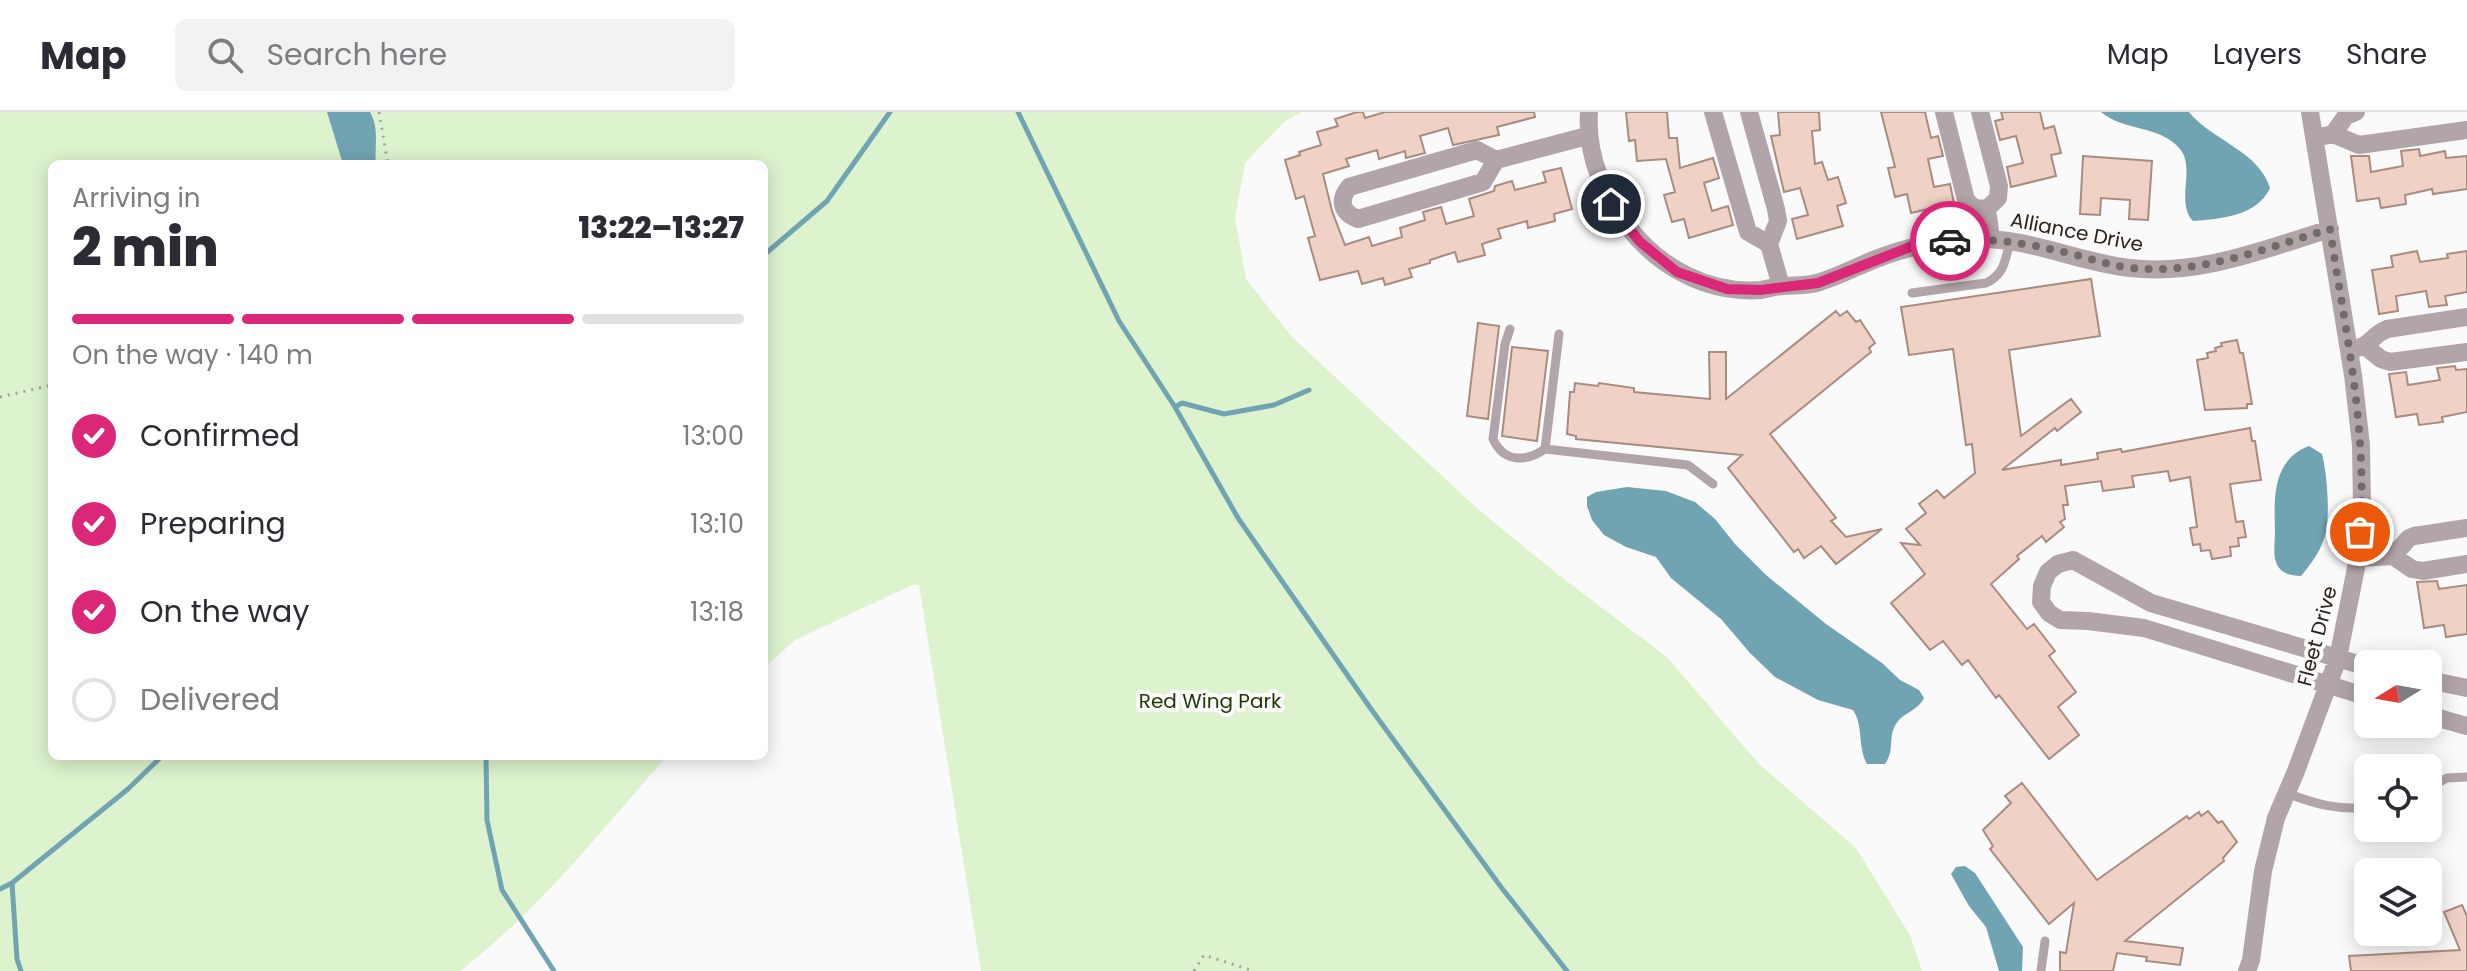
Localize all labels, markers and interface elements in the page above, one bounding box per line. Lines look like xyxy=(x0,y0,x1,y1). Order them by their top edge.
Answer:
search box xyxy=(175,19,735,91)
text: Map xyxy=(40,29,127,82)
icon: search xyxy=(203,33,247,77)
text: Search here xyxy=(267,33,447,76)
text: Map xyxy=(2107,35,2169,74)
text: Layers xyxy=(2213,35,2302,74)
text: Share xyxy=(2346,35,2427,74)
pin xyxy=(1577,170,1645,238)
text: Arriving in xyxy=(72,180,201,216)
icon: home xyxy=(1589,182,1633,226)
courier xyxy=(1910,201,1990,281)
street label: Alliance Drive xyxy=(2008,205,2146,259)
text: 13:22–13:27 xyxy=(578,206,744,249)
text: 2 min xyxy=(72,211,219,284)
icon: car xyxy=(1928,219,1972,263)
text: On the way · 140 m xyxy=(72,337,313,373)
icon: check xyxy=(72,414,116,458)
text: Confirmed xyxy=(140,414,300,457)
text: 13:00 xyxy=(682,418,744,454)
pin xyxy=(2326,498,2394,566)
icon: check xyxy=(72,502,116,546)
text: Preparing xyxy=(140,502,286,545)
text: 13:10 xyxy=(690,506,744,542)
icon: bag xyxy=(2338,510,2382,554)
street label: Fleet Drive xyxy=(2290,583,2344,689)
icon: check xyxy=(72,590,116,634)
text: On the way xyxy=(140,590,309,633)
text: 13:18 xyxy=(690,594,744,630)
north arrow xyxy=(2354,650,2442,738)
map controls xyxy=(2354,650,2442,946)
text: Delivered xyxy=(140,678,280,721)
park label: Red Wing Park xyxy=(1139,687,1282,715)
button: locate xyxy=(2354,754,2442,842)
button: layers xyxy=(2354,858,2442,946)

